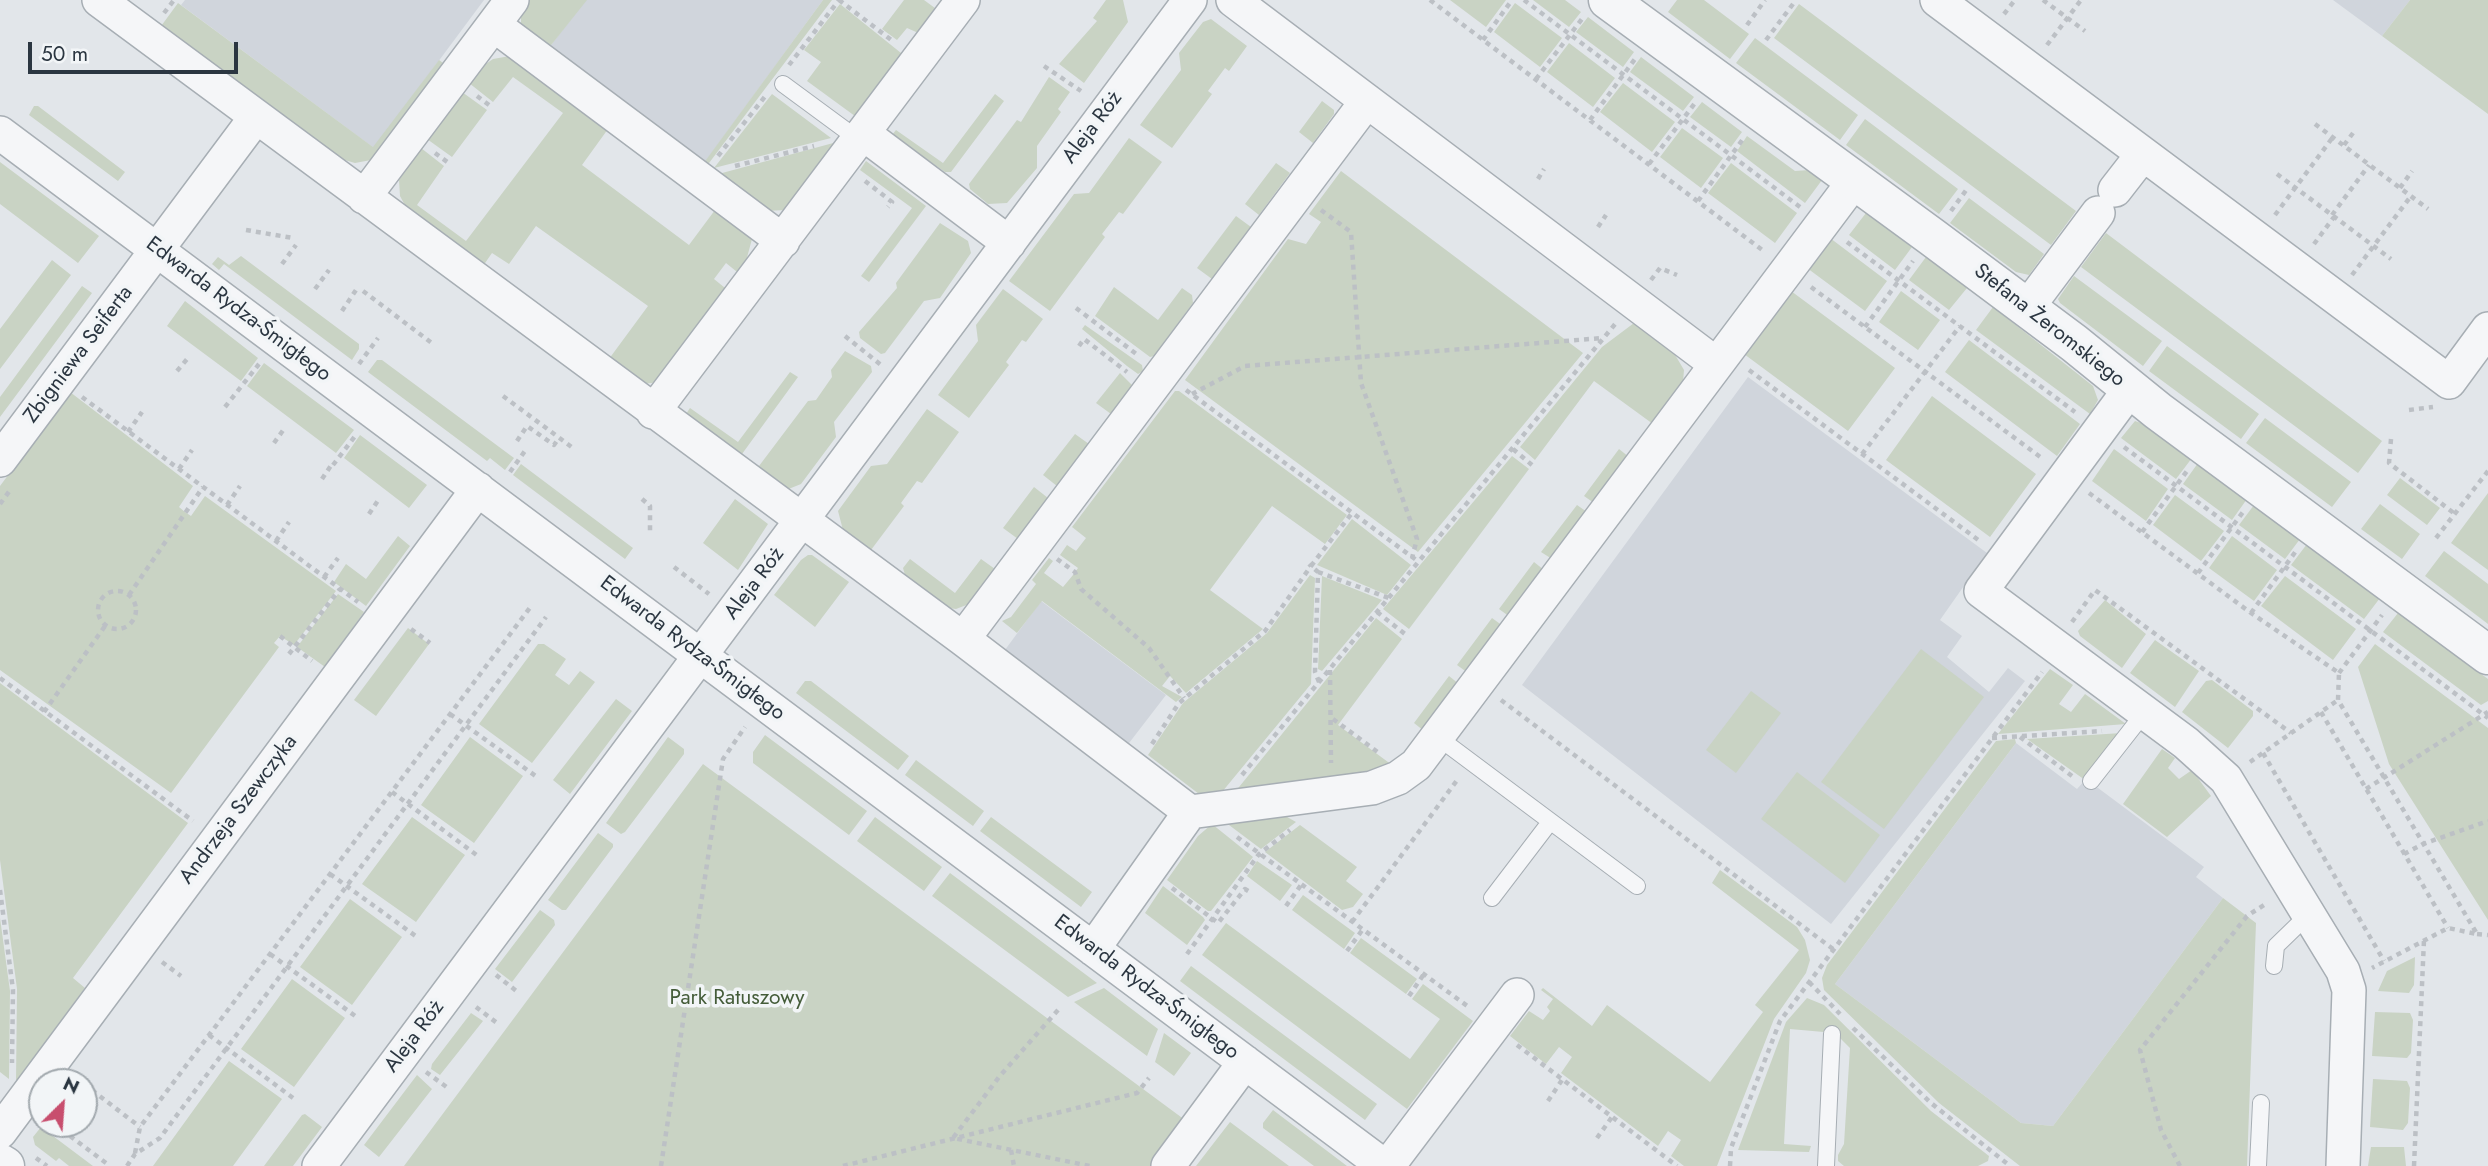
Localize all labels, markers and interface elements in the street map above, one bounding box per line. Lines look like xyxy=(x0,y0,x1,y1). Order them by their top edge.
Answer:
scale bar xyxy=(32,28,242,72)
text: 50 m xyxy=(41,39,88,69)
street label: Aleja Róż xyxy=(1058,87,1128,169)
street label: Edwarda Rydza-Śmigłego xyxy=(141,232,335,388)
street label: Stefana Żeromskiego xyxy=(1968,259,2130,393)
street label: Zbigniewa Seiferta xyxy=(19,281,139,429)
street label: Aleja Róż xyxy=(720,543,790,625)
street label: Edwarda Rydza-Śmigłego xyxy=(595,571,789,727)
street label: Andrzeja Szewczyka xyxy=(175,730,303,890)
street label: Edwarda Rydza-Śmigłego xyxy=(1049,910,1243,1066)
park label: Park Ratuszowy xyxy=(670,986,804,1012)
street label: Aleja Róż xyxy=(380,996,450,1078)
north arrow xyxy=(28,1068,98,1138)
text: N xyxy=(59,1070,84,1101)

